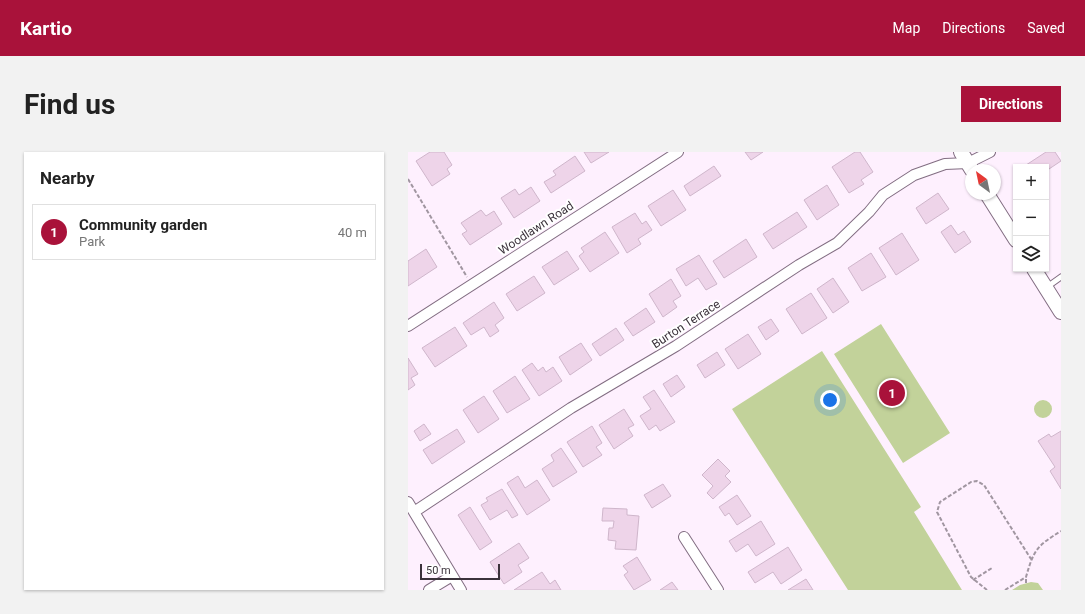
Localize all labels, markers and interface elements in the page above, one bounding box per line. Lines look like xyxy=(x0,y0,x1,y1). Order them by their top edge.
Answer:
text: Kartio xyxy=(20,17,72,40)
text: Map xyxy=(893,20,920,36)
text: Directions xyxy=(942,20,1005,36)
text: Saved xyxy=(1027,20,1065,36)
button: Directions xyxy=(961,86,1061,122)
text: Find us xyxy=(24,88,115,121)
north arrow xyxy=(965,164,1001,200)
map controls xyxy=(1013,164,1049,272)
button: + xyxy=(1013,164,1049,200)
text: Nearby xyxy=(40,168,95,188)
street label: Woodlawn Road xyxy=(496,199,576,257)
button: − xyxy=(1013,200,1049,236)
text: Community garden xyxy=(79,216,207,234)
text: 1 xyxy=(50,225,58,240)
text: 40 m xyxy=(338,225,367,240)
text: Park xyxy=(79,234,105,249)
button: layers xyxy=(1013,236,1049,272)
street label: Burton Terrace xyxy=(649,297,723,351)
pin: 1 xyxy=(879,378,905,408)
your location xyxy=(820,390,840,410)
scale bar xyxy=(420,562,500,581)
text: 50 m xyxy=(426,564,451,577)

